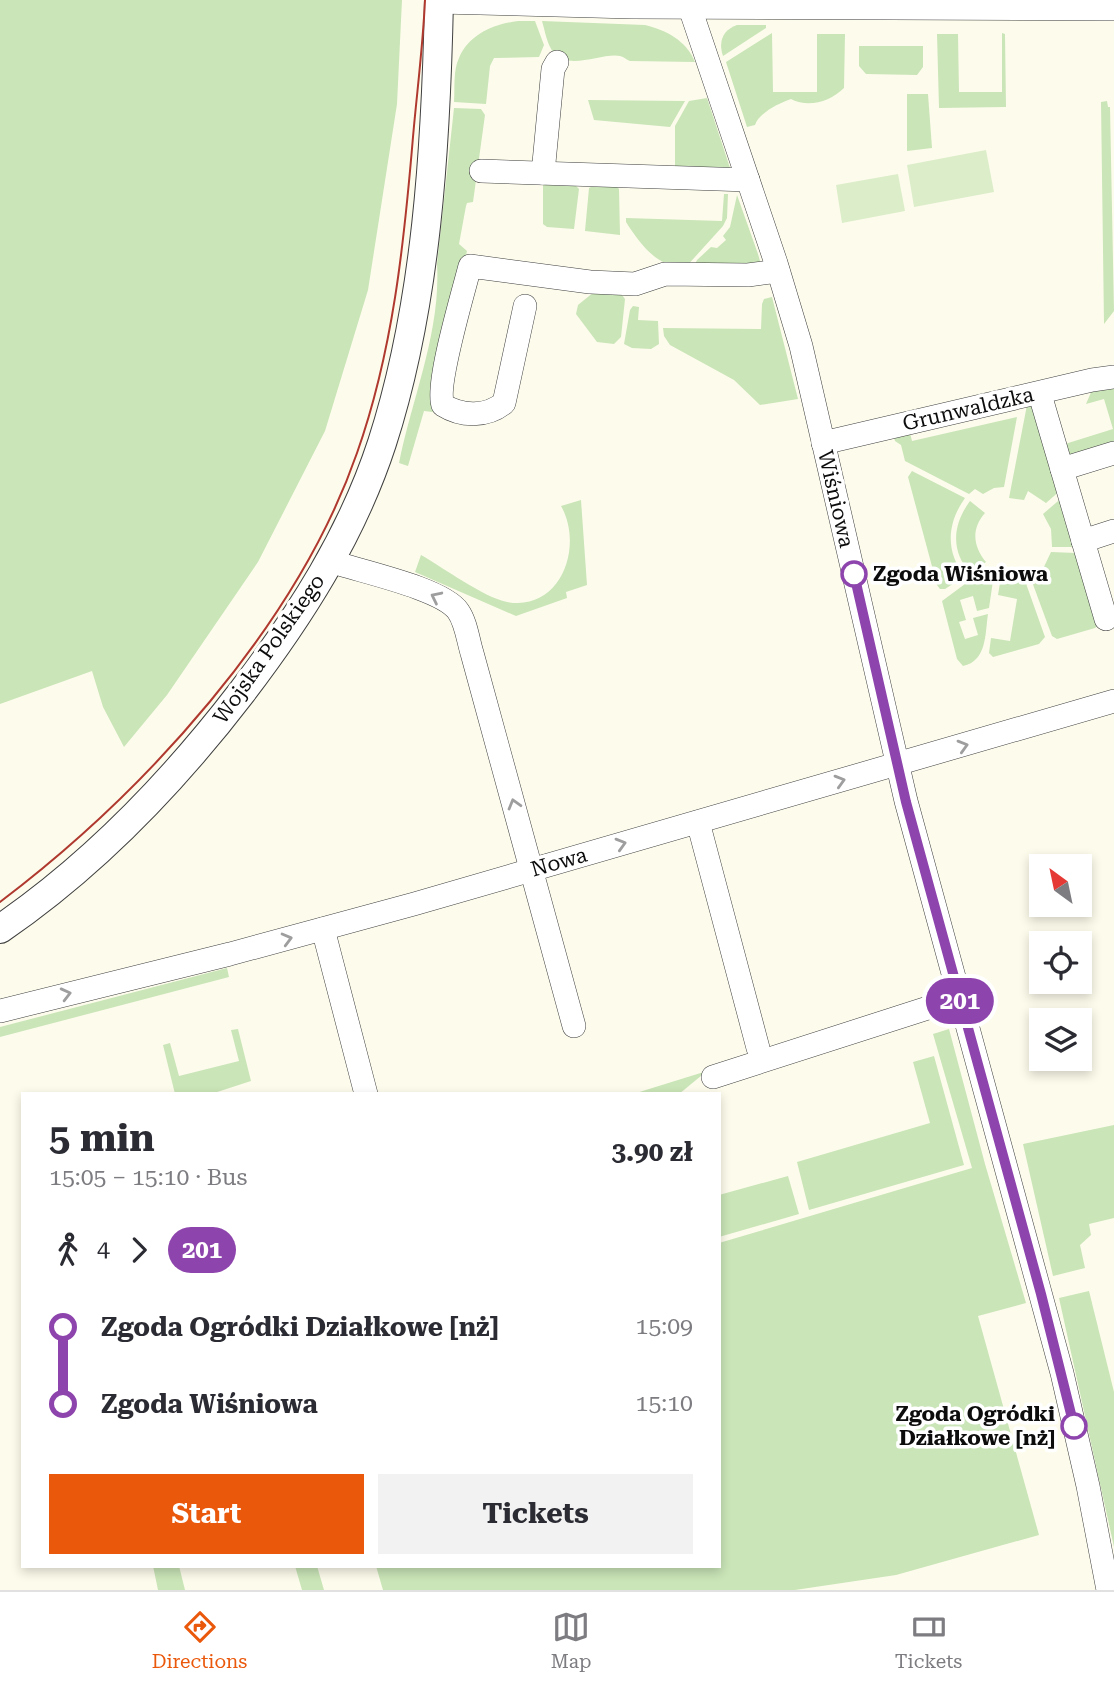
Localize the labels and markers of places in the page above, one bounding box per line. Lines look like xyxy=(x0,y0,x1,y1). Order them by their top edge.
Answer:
marker: Zgoda Wiśniowa xyxy=(841,561,867,587)
place label: Zgoda Wiśniowa xyxy=(873,562,1049,586)
place label: Zgoda Ogródki Działkowe [nż] xyxy=(895,1402,1055,1450)
marker: Zgoda Ogródki Działkowe [nż] xyxy=(1061,1413,1087,1439)

